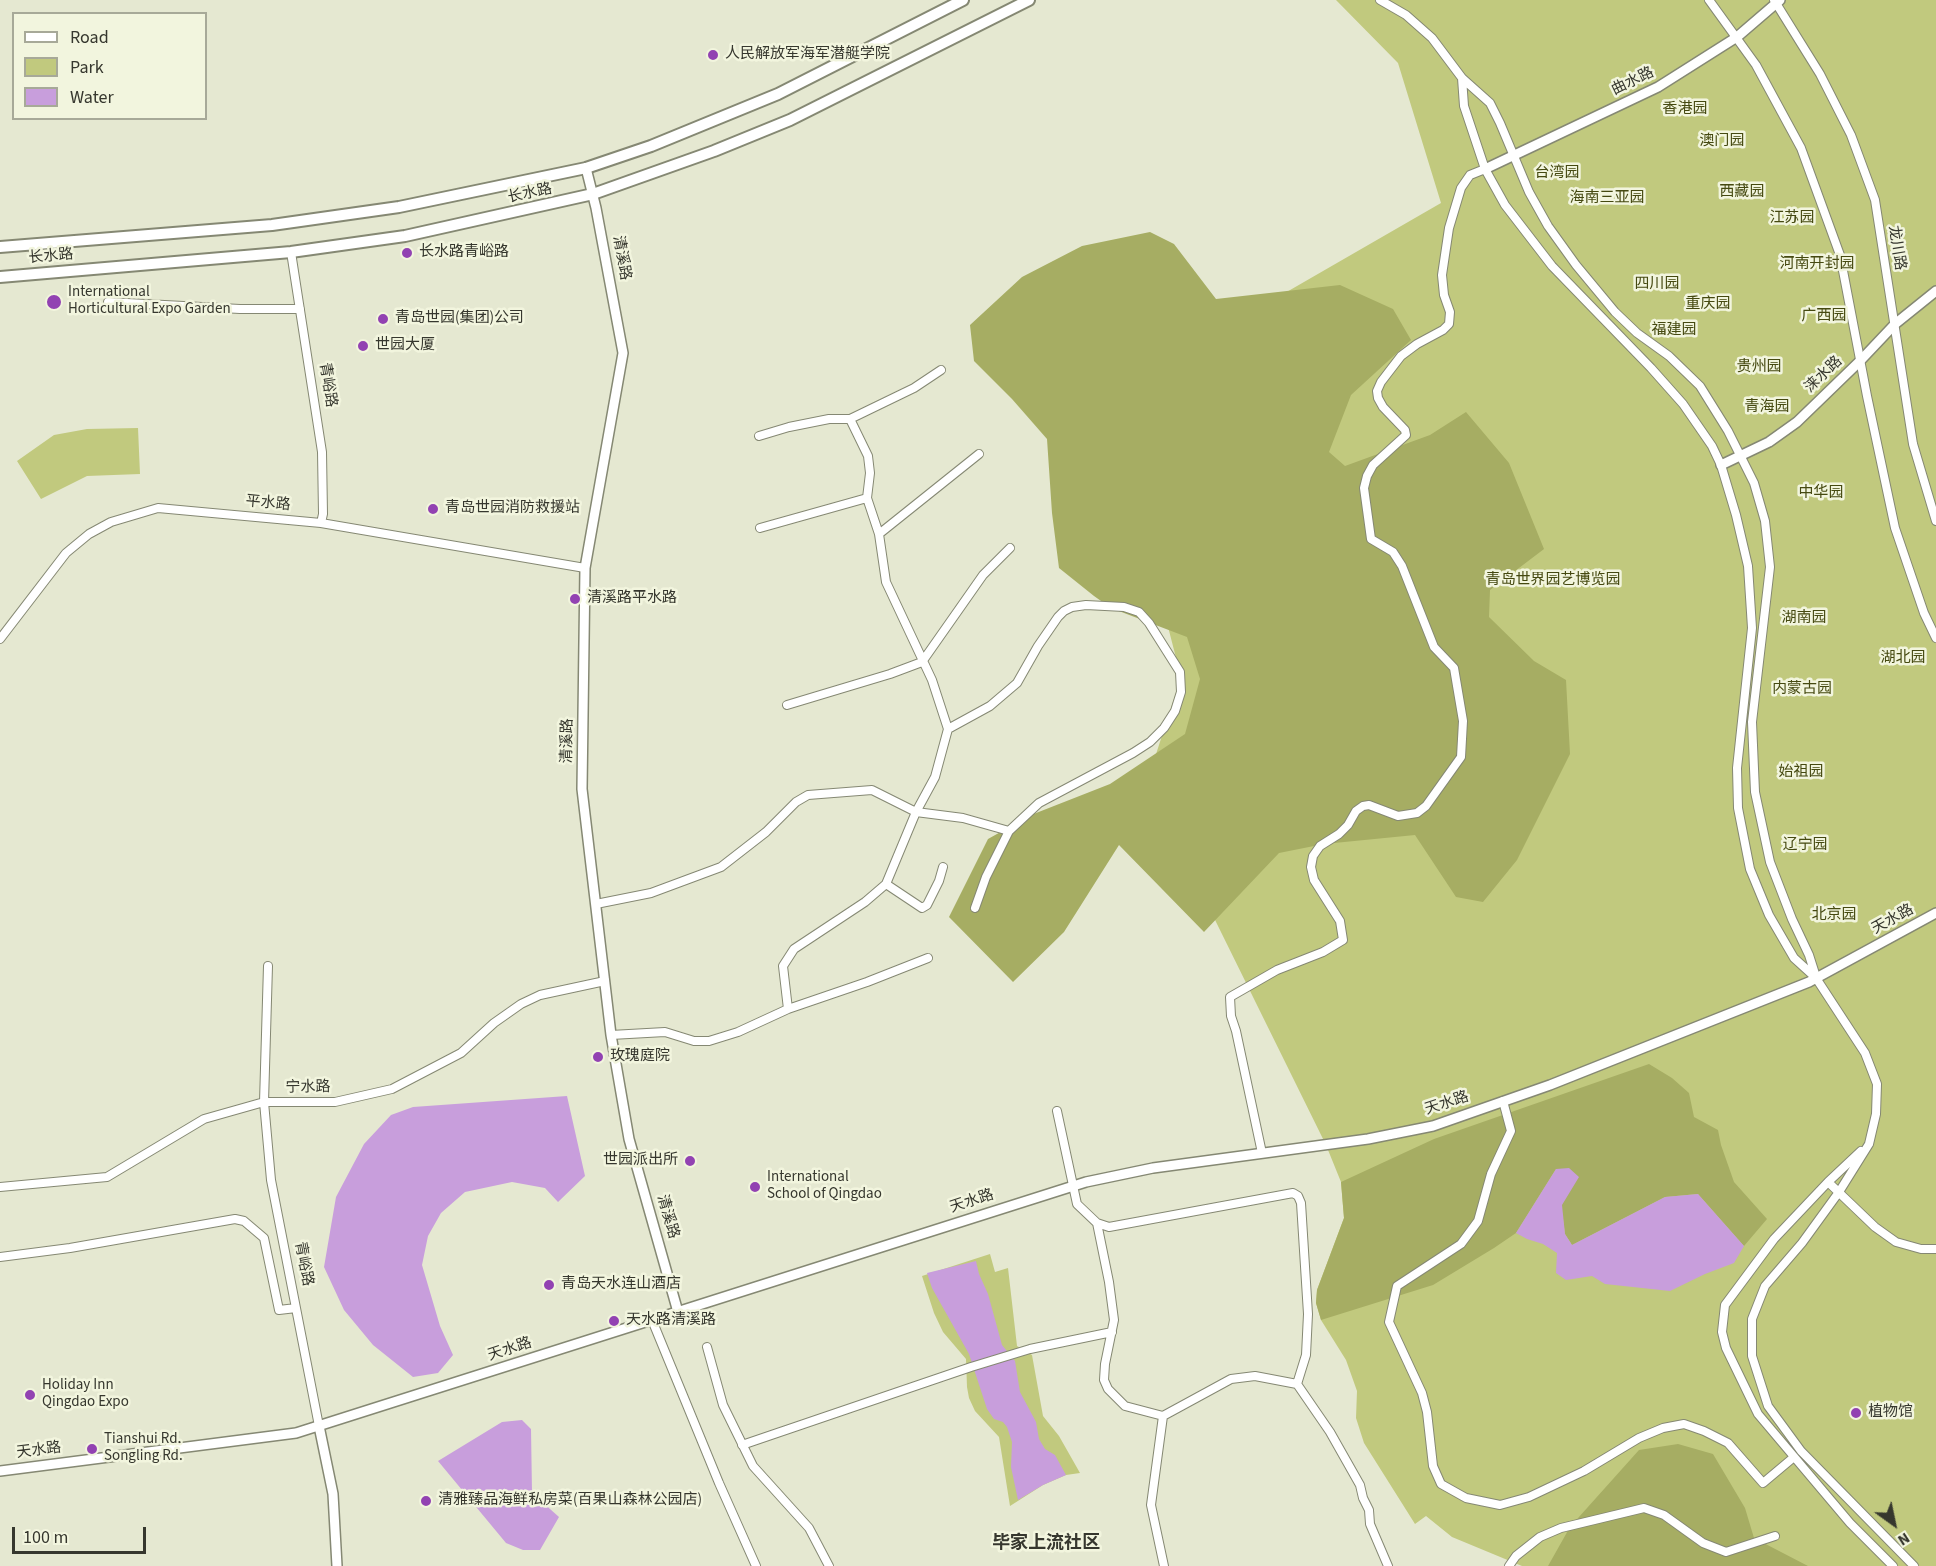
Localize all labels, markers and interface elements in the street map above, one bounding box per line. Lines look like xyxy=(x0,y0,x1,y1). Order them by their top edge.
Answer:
legend xyxy=(12,12,207,120)
text: Road xyxy=(70,25,109,50)
place label: 人民解放军海军潜艇学院 xyxy=(725,46,890,64)
marker: 人民解放军海军潜艇学院 xyxy=(706,48,720,62)
text: Park xyxy=(70,55,104,80)
street label: 曲水路 xyxy=(1609,64,1657,100)
text: Water xyxy=(70,85,114,110)
park label: 香港园 xyxy=(1663,101,1707,119)
park label: 澳门园 xyxy=(1700,133,1744,151)
park label: 台湾园 xyxy=(1535,165,1579,183)
street label: 长水路 xyxy=(506,181,554,207)
park label: 西藏园 xyxy=(1720,184,1764,202)
park label: 海南三亚园 xyxy=(1570,190,1644,208)
park label: 江苏园 xyxy=(1770,210,1814,228)
street label: 龙川路 xyxy=(1884,224,1908,272)
street label: 清溪路 xyxy=(608,234,634,282)
place label: 长水路青峪路 xyxy=(419,244,509,262)
street label: 长水路 xyxy=(28,246,74,268)
marker: 长水路青峪路 xyxy=(400,246,414,260)
park label: 河南开封园 xyxy=(1780,256,1854,274)
park label: 四川园 xyxy=(1635,276,1679,294)
place label: International Horticultural Expo Garden xyxy=(68,284,231,319)
marker: International Horticultural Expo Garden xyxy=(45,293,63,311)
park label: 重庆园 xyxy=(1686,296,1730,314)
park label: 广西园 xyxy=(1802,308,1846,326)
place label: 青岛世园(集团)公司 xyxy=(395,310,524,328)
marker: 青岛世园(集团)公司 xyxy=(376,312,390,326)
park label: 福建园 xyxy=(1652,322,1696,340)
place label: 世园大厦 xyxy=(375,337,435,355)
marker: 世园大厦 xyxy=(356,339,370,353)
street label: 涞水路 xyxy=(1802,353,1846,397)
park label: 贵州园 xyxy=(1737,359,1781,377)
street label: 青峪路 xyxy=(315,361,339,409)
park label: 青海园 xyxy=(1745,399,1789,417)
park label: 中华园 xyxy=(1799,485,1843,503)
street label: 平水路 xyxy=(245,493,291,515)
place label: 青岛世园消防救援站 xyxy=(445,500,580,518)
marker: 青岛世园消防救援站 xyxy=(426,502,440,516)
park label: 青岛世界园艺博览园 xyxy=(1486,572,1620,590)
place label: 清溪路平水路 xyxy=(587,590,677,608)
marker: 清溪路平水路 xyxy=(568,592,582,606)
park label: 湖南园 xyxy=(1782,610,1826,628)
park label: 湖北园 xyxy=(1881,650,1925,668)
park label: 内蒙古园 xyxy=(1772,681,1832,699)
street label: 清溪路 xyxy=(559,718,577,764)
park label: 始祖园 xyxy=(1779,764,1823,782)
park label: 辽宁园 xyxy=(1783,837,1827,855)
street label: 天水路 xyxy=(1869,901,1917,939)
park label: 北京园 xyxy=(1812,907,1856,925)
place label: 玫瑰庭院 xyxy=(610,1048,670,1066)
marker: 玫瑰庭院 xyxy=(591,1050,605,1064)
street label: 宁水路 xyxy=(285,1079,331,1097)
street label: 天水路 xyxy=(1423,1088,1471,1120)
place label: 世园派出所 xyxy=(603,1152,678,1170)
marker: 世园派出所 xyxy=(683,1154,697,1168)
place label: International School of Qingdao xyxy=(767,1169,882,1204)
marker: International School of Qingdao xyxy=(748,1180,762,1194)
street label: 天水路 xyxy=(948,1186,996,1218)
street label: 清溪路 xyxy=(652,1193,682,1241)
street label: 青峪路 xyxy=(290,1240,316,1288)
place label: 青岛天水连山酒店 xyxy=(561,1276,681,1294)
marker: 青岛天水连山酒店 xyxy=(542,1278,556,1292)
place label: 天水路清溪路 xyxy=(626,1312,716,1330)
marker: 天水路清溪路 xyxy=(607,1314,621,1328)
street label: 天水路 xyxy=(486,1334,534,1366)
place label: Holiday Inn Qingdao Expo xyxy=(42,1377,129,1412)
marker: Holiday Inn Qingdao Expo xyxy=(23,1388,37,1402)
place label: 植物馆 xyxy=(1868,1404,1913,1422)
marker: 植物馆 xyxy=(1849,1406,1863,1420)
place label: Tianshui Rd. Songling Rd. xyxy=(104,1431,183,1466)
street label: 天水路 xyxy=(16,1439,62,1463)
marker: Tianshui Rd. Songling Rd. xyxy=(85,1442,99,1456)
place label: 清雅臻品海鲜私房菜(百果山森林公园店) xyxy=(438,1492,702,1510)
marker: 清雅臻品海鲜私房菜(百果山森林公园店) xyxy=(419,1494,433,1508)
north arrow xyxy=(1864,1494,1924,1554)
scale bar xyxy=(15,1515,148,1553)
text: 100 m xyxy=(23,1525,68,1550)
text: N xyxy=(1893,1527,1914,1551)
district label: 毕家上流社区 xyxy=(992,1533,1100,1555)

